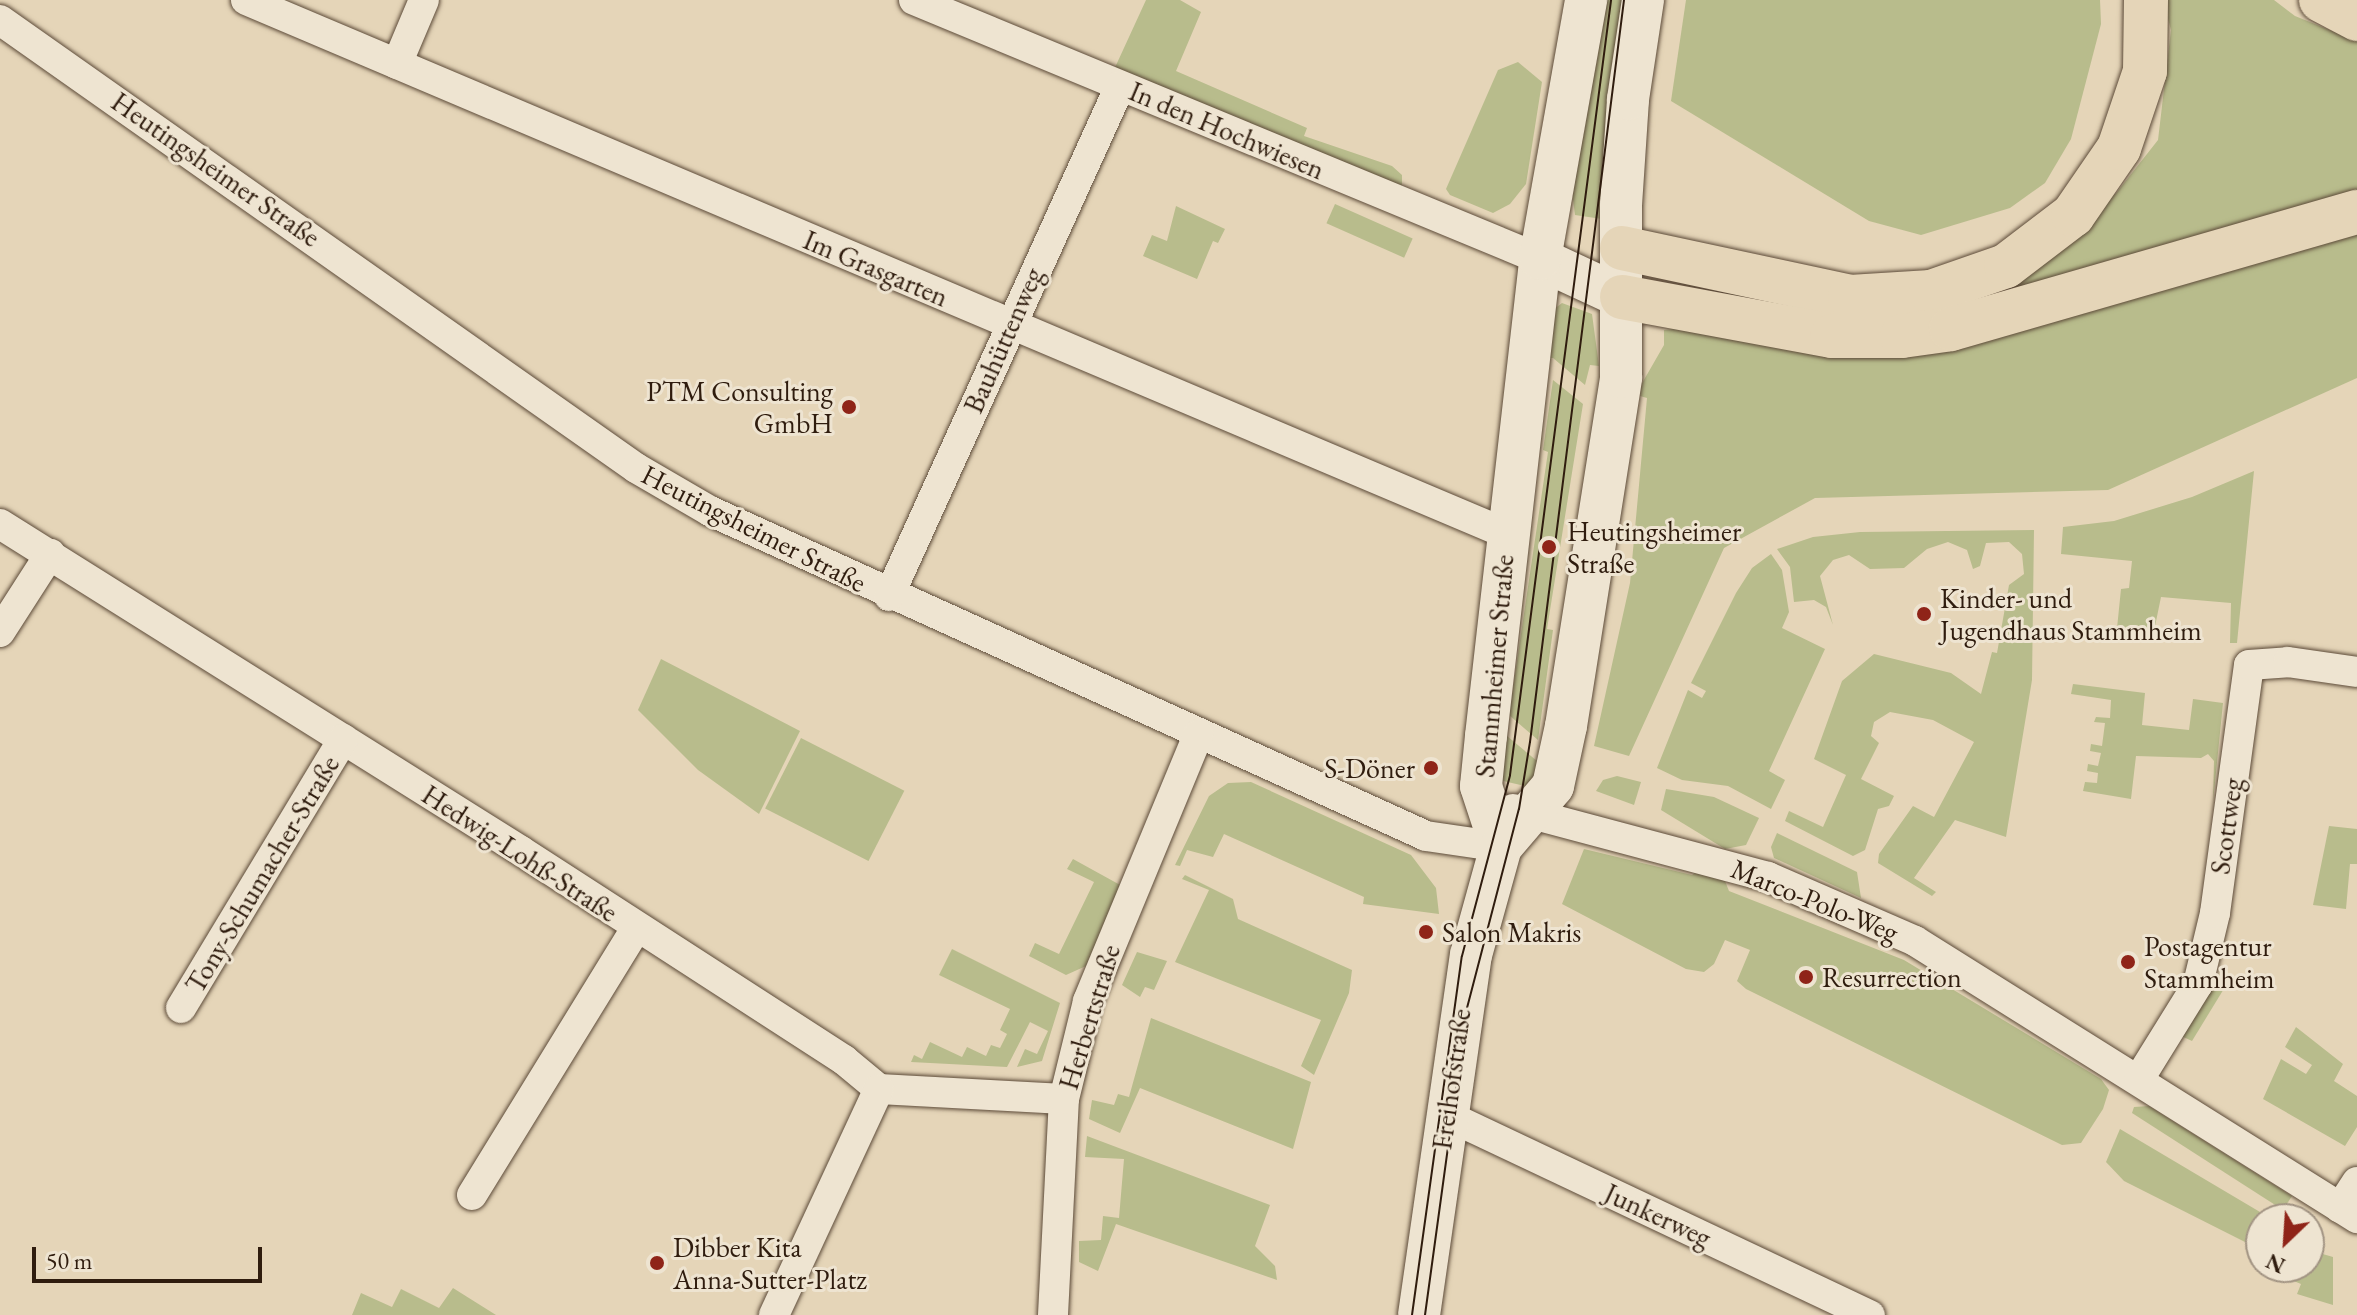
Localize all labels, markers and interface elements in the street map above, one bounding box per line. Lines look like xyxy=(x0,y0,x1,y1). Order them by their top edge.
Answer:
street label: In den Hochwiesen xyxy=(1124,74,1330,186)
street label: Heutingsheimer Straße xyxy=(105,84,327,254)
street label: Im Grasgarten xyxy=(799,222,953,314)
street label: Bauhüttenweg xyxy=(956,262,1050,418)
place label: PTM Consulting GmbH xyxy=(646,374,833,440)
marker: PTM Consulting GmbH xyxy=(840,398,858,416)
street label: Heutingsheimer Straße xyxy=(636,457,872,599)
place label: Heutingsheimer Straße xyxy=(1567,514,1741,580)
marker: Heutingsheimer Straße xyxy=(1538,536,1560,558)
street label: Stammheimer Straße xyxy=(1468,553,1520,779)
place label: Kinder- und Jugendhaus Stammheim xyxy=(1940,581,2202,647)
marker: Kinder- und Jugendhaus Stammheim xyxy=(1915,605,1933,623)
street label: Tony-Schumacher-Straße xyxy=(178,749,346,999)
place label: S-Döner xyxy=(1324,751,1415,785)
marker: S-Döner xyxy=(1422,759,1440,777)
street label: Scottweg xyxy=(2203,776,2249,876)
street label: Hedwig-Lohß-Straße xyxy=(416,777,624,929)
street label: Marco-Polo-Weg xyxy=(1727,851,1903,949)
place label: Salon Makris xyxy=(1442,915,1581,949)
marker: Salon Makris xyxy=(1417,923,1435,941)
place label: Postagentur Stammheim xyxy=(2144,929,2275,995)
street label: Herbertstraße xyxy=(1051,940,1127,1094)
marker: Postagentur Stammheim xyxy=(2119,953,2137,971)
place label: Resurrection xyxy=(1822,960,1962,994)
marker: Resurrection xyxy=(1797,968,1815,986)
street label: Freihofstraße xyxy=(1424,1006,1478,1152)
street label: Junkerweg xyxy=(1599,1176,1717,1254)
north arrow xyxy=(2245,1203,2325,1283)
place label: Dibber Kita Anna-Sutter-Platz xyxy=(673,1230,867,1296)
scale bar xyxy=(36,1231,266,1281)
text: 50 m xyxy=(46,1245,93,1276)
text: N xyxy=(2261,1246,2290,1280)
marker: Dibber Kita Anna-Sutter-Platz xyxy=(648,1254,666,1272)

